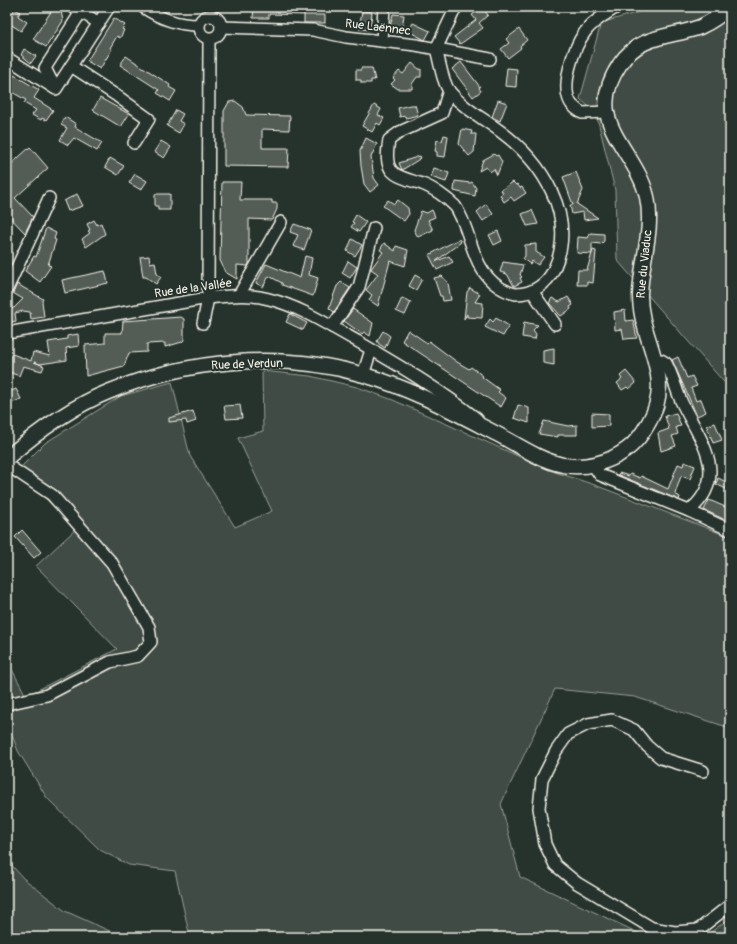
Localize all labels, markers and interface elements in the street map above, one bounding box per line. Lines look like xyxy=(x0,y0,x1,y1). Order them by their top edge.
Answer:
street label: Rue Laënnec xyxy=(344,16,412,39)
street label: Rue du Viaduc xyxy=(633,229,656,299)
street label: Rue de la Vallée xyxy=(153,276,233,301)
street label: Rue de Verdun xyxy=(211,356,283,373)

